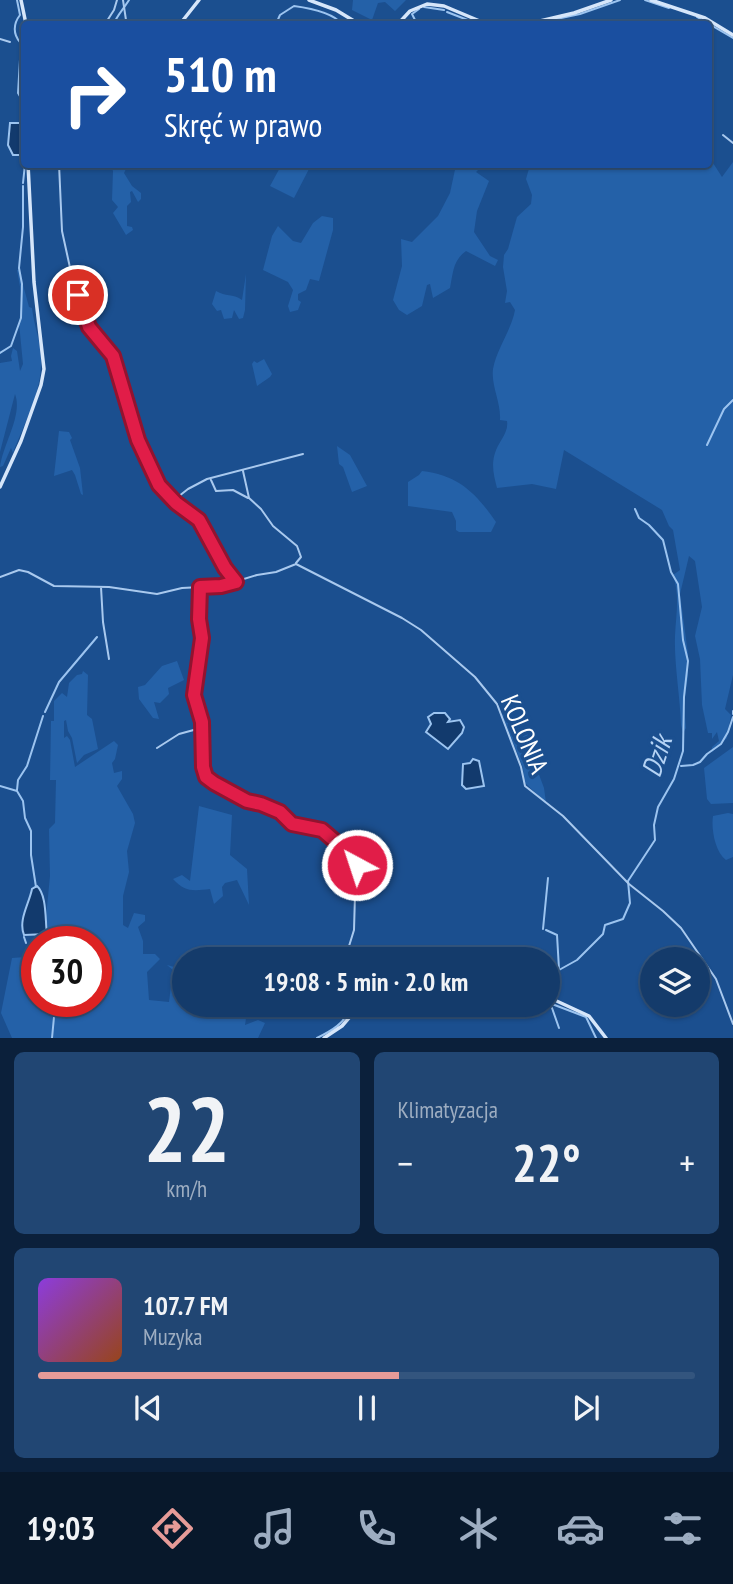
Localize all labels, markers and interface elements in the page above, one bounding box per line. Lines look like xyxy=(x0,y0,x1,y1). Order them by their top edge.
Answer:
text: 510 m xyxy=(164,42,277,106)
icon: right xyxy=(49,49,140,140)
text: Skręć w prawo xyxy=(164,104,322,146)
pin xyxy=(48,265,108,325)
icon: arrive xyxy=(59,276,97,314)
street label: KOLONIA xyxy=(494,690,557,779)
water label: Dzik xyxy=(632,728,681,781)
position arrow xyxy=(320,828,394,902)
speed limit sign: 30 xyxy=(21,926,112,1017)
map controls xyxy=(640,947,710,1017)
button: layers xyxy=(640,947,710,1017)
text: 19:08 · 5 min · 2.0 km xyxy=(264,965,468,998)
text: 22 xyxy=(143,1069,230,1187)
text: Klimatyzacja xyxy=(398,1095,498,1124)
text: 22° xyxy=(512,1129,581,1196)
text: − xyxy=(398,1138,413,1187)
text: + xyxy=(679,1138,695,1187)
text: km/h xyxy=(166,1174,207,1203)
text: 107.7 FM xyxy=(143,1289,228,1322)
text: Muzyka xyxy=(143,1322,203,1351)
icon: previous xyxy=(129,1389,167,1427)
icon: pause xyxy=(348,1389,386,1427)
icon: next xyxy=(567,1389,605,1427)
icon: directions xyxy=(148,1504,197,1553)
icon: music xyxy=(250,1504,299,1553)
icon: phone xyxy=(352,1504,401,1553)
icon: climate xyxy=(454,1504,503,1553)
icon: car xyxy=(556,1504,605,1553)
icon: filters xyxy=(658,1504,707,1553)
text: 19:03 xyxy=(26,1507,96,1549)

